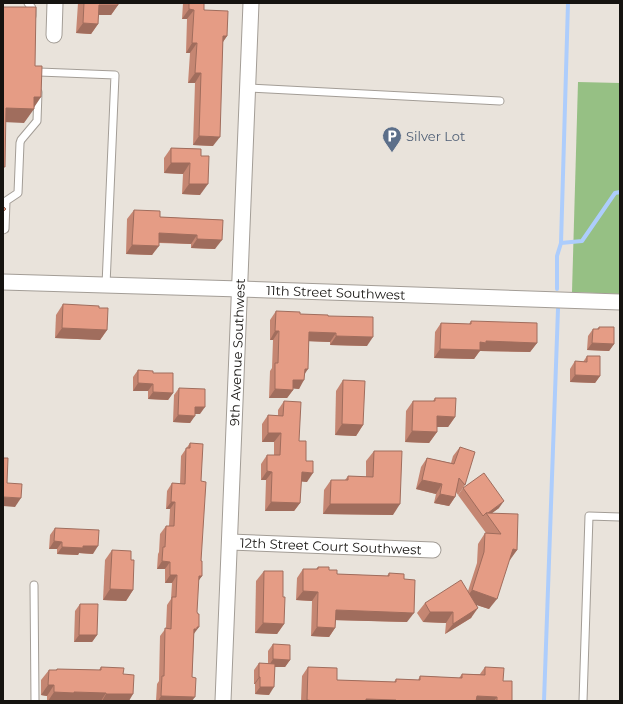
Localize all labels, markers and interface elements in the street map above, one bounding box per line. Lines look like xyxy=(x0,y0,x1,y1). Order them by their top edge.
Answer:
parking icon: Silver Lot xyxy=(381,125,403,153)
place label: Silver Lot xyxy=(406,128,465,144)
street label: 9th Avenue Southwest xyxy=(226,278,248,426)
street label: 11th Street Southwest xyxy=(266,282,406,303)
street label: 12th Street Court Southwest xyxy=(240,534,422,558)

